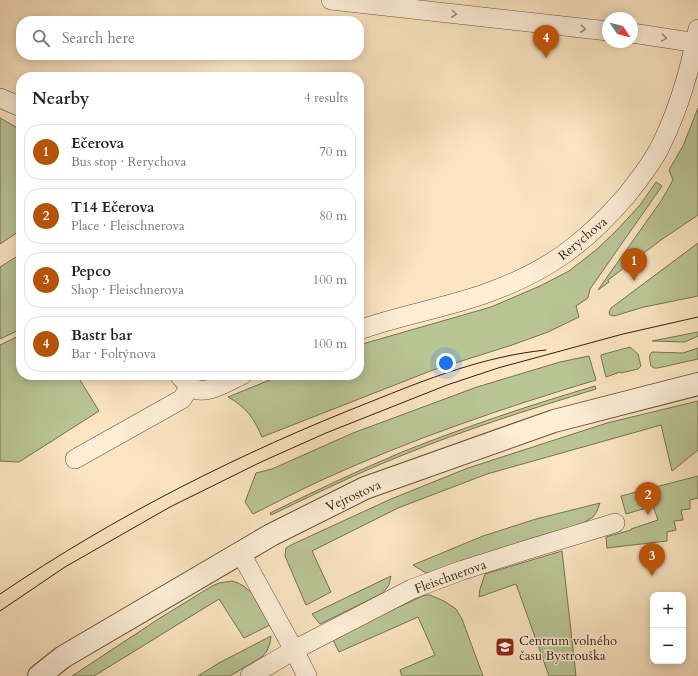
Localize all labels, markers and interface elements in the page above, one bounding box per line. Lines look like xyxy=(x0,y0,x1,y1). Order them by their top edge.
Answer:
one-way arrow xyxy=(450,9,457,18)
north arrow xyxy=(602,12,638,48)
search box xyxy=(16,16,364,60)
one-way arrow xyxy=(580,24,586,33)
pin: 4 xyxy=(533,25,559,58)
icon: search xyxy=(30,27,52,49)
text: Search here xyxy=(62,28,135,48)
one-way arrow xyxy=(661,33,667,42)
text: Nearby xyxy=(32,87,89,110)
text: 4 results xyxy=(304,89,348,107)
text: Ečerova xyxy=(71,133,124,153)
text: 1 xyxy=(43,143,49,161)
text: 70 m xyxy=(319,143,347,161)
text: Bus stop · Rerychova xyxy=(71,153,186,171)
text: T14 Ečerova xyxy=(71,197,155,217)
text: 2 xyxy=(43,207,49,225)
text: 80 m xyxy=(319,207,347,225)
street label: Rerychova xyxy=(554,213,611,265)
text: Place · Fleischnerova xyxy=(71,217,185,235)
pin: 1 xyxy=(621,248,647,281)
text: Pepco xyxy=(71,261,111,281)
text: 3 xyxy=(43,271,49,289)
text: 100 m xyxy=(313,271,347,289)
text: Shop · Fleischnerova xyxy=(71,281,184,299)
text: Bastr bar xyxy=(71,325,132,345)
text: 4 xyxy=(43,335,49,353)
text: 100 m xyxy=(313,335,347,353)
text: Bar · Foltýnova xyxy=(71,345,156,363)
your location xyxy=(436,353,456,373)
street label: Vejrostova xyxy=(323,476,384,516)
pin: 2 xyxy=(635,482,661,515)
pin: 3 xyxy=(639,543,665,576)
street label: Fleischnerova xyxy=(412,556,489,598)
map controls xyxy=(650,592,686,664)
button: + xyxy=(650,592,686,628)
button: − xyxy=(650,628,686,664)
place label: Centrum volného času Bystrouška xyxy=(519,632,617,665)
school or university icon: Centrum volného času Bystrouška xyxy=(494,636,516,658)

